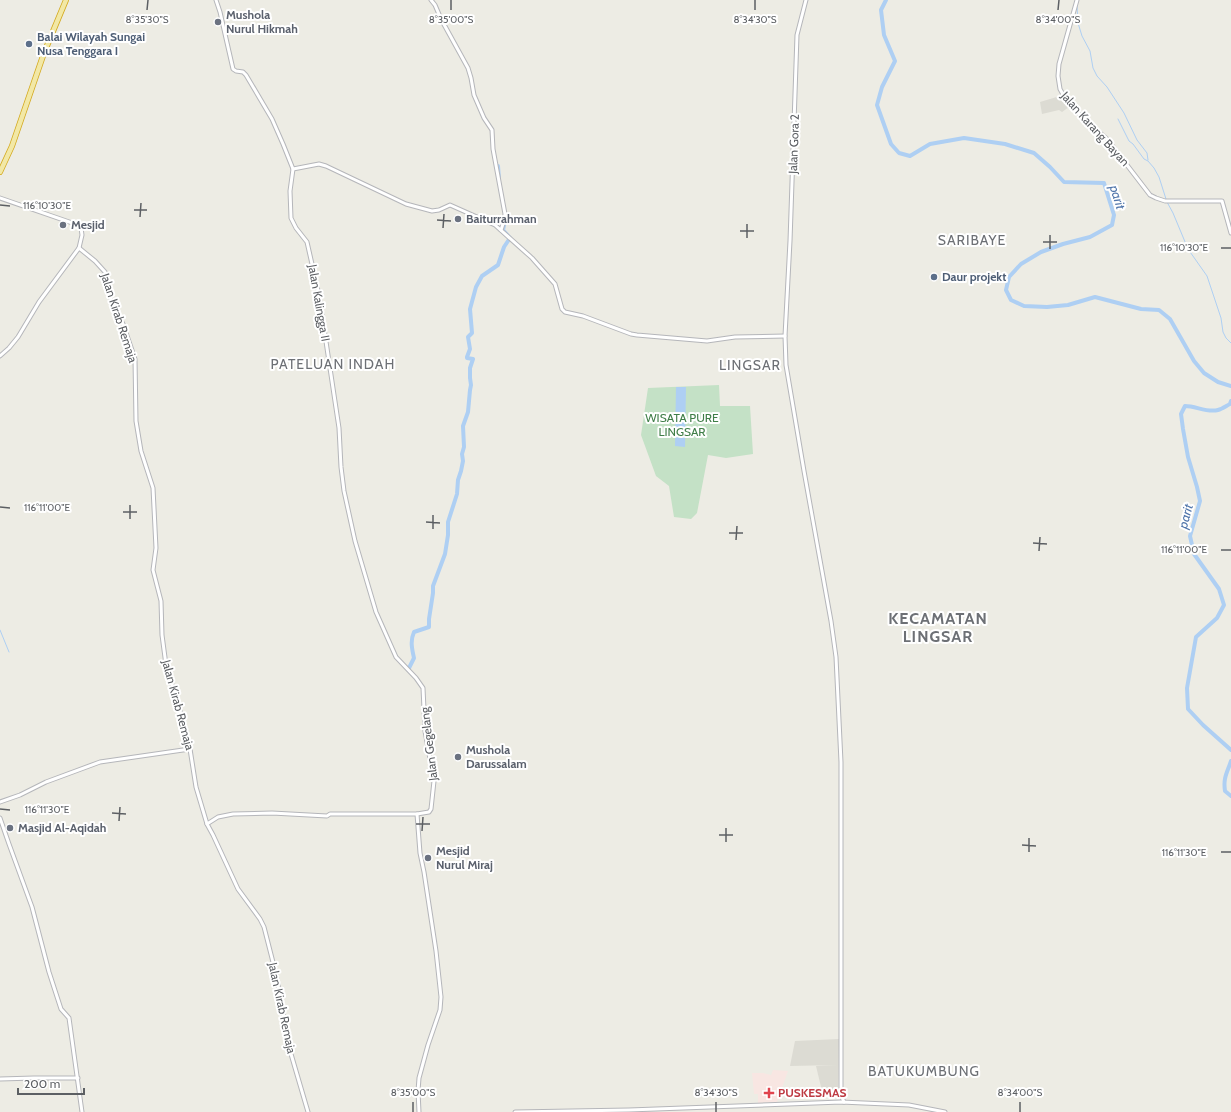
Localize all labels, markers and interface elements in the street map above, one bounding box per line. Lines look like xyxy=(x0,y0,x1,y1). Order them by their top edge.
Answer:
place label: Mushola Nurul Hikmah xyxy=(226,7,298,36)
text: 8°35'30"S xyxy=(126,13,169,26)
text: 8°35'00"S xyxy=(429,13,473,26)
text: 8°34'30"S xyxy=(733,13,777,26)
text: 8°34'00"S xyxy=(1036,13,1081,26)
marker: Mushola Nurul Hikmah xyxy=(213,17,223,27)
place label: Balai Wilayah Sungai Nusa Tenggara I xyxy=(37,29,145,58)
marker: Balai Wilayah Sungai Nusa Tenggara I xyxy=(24,39,34,49)
street label: Jalan Karang Bayan xyxy=(1057,88,1133,169)
street label: Jalan Gora 2 xyxy=(785,114,802,175)
water label: parit xyxy=(1106,182,1130,212)
text: 116°10'30"E xyxy=(23,199,72,212)
place label: Baiturrahman xyxy=(466,211,537,226)
marker: Baiturrahman xyxy=(453,214,463,224)
place label: Mesjid xyxy=(71,217,105,232)
marker: Mesjid xyxy=(58,220,68,230)
district label: SARIBAYE xyxy=(938,231,1006,249)
text: 116°10'30"E xyxy=(1160,241,1209,254)
street label: Jalan Kalingga II xyxy=(305,262,334,343)
place label: Daur projekt xyxy=(942,269,1006,284)
street label: Jalan Kirab Remaja xyxy=(98,270,141,365)
marker: Daur projekt xyxy=(929,272,939,282)
district label: PATELUAN INDAH xyxy=(271,355,395,373)
district label: LINGSAR xyxy=(719,356,781,374)
park label: WISATA PURE LINGSAR xyxy=(645,410,719,439)
text: 116°11'00"E xyxy=(24,501,70,514)
water label: parit xyxy=(1174,501,1196,531)
text: 116°11'00"E xyxy=(1161,543,1207,556)
district label: KECAMATAN LINGSAR xyxy=(888,609,988,646)
street label: Jalan Kirab Remaja xyxy=(159,657,198,752)
street label: Jalan Gegelang xyxy=(416,705,441,783)
place label: Mushola Darussalam xyxy=(466,742,527,771)
marker: Mushola Darussalam xyxy=(453,752,463,762)
text: 116°11'30"E xyxy=(25,803,70,816)
place label: Masjid Al-Aqidah xyxy=(18,820,106,835)
marker: Masjid Al-Aqidah xyxy=(5,823,15,833)
place label: Mesjid Nurul Miraj xyxy=(436,843,493,872)
text: 116°11'30"E xyxy=(1162,846,1207,859)
marker: Mesjid Nurul Miraj xyxy=(423,853,433,863)
street label: Jalan Kirab Remaja xyxy=(265,960,300,1055)
district label: BATUKUMBUNG xyxy=(868,1062,980,1080)
scale bar xyxy=(18,1070,84,1096)
text: 200 m xyxy=(24,1076,60,1091)
place label: PUSKESMAS xyxy=(778,1085,847,1100)
text: 8°35'00"S xyxy=(391,1086,435,1099)
text: 8°34'30"S xyxy=(694,1086,738,1099)
text: 8°34'00"S xyxy=(998,1086,1043,1099)
marker: PUSKESMAS xyxy=(763,1087,775,1099)

